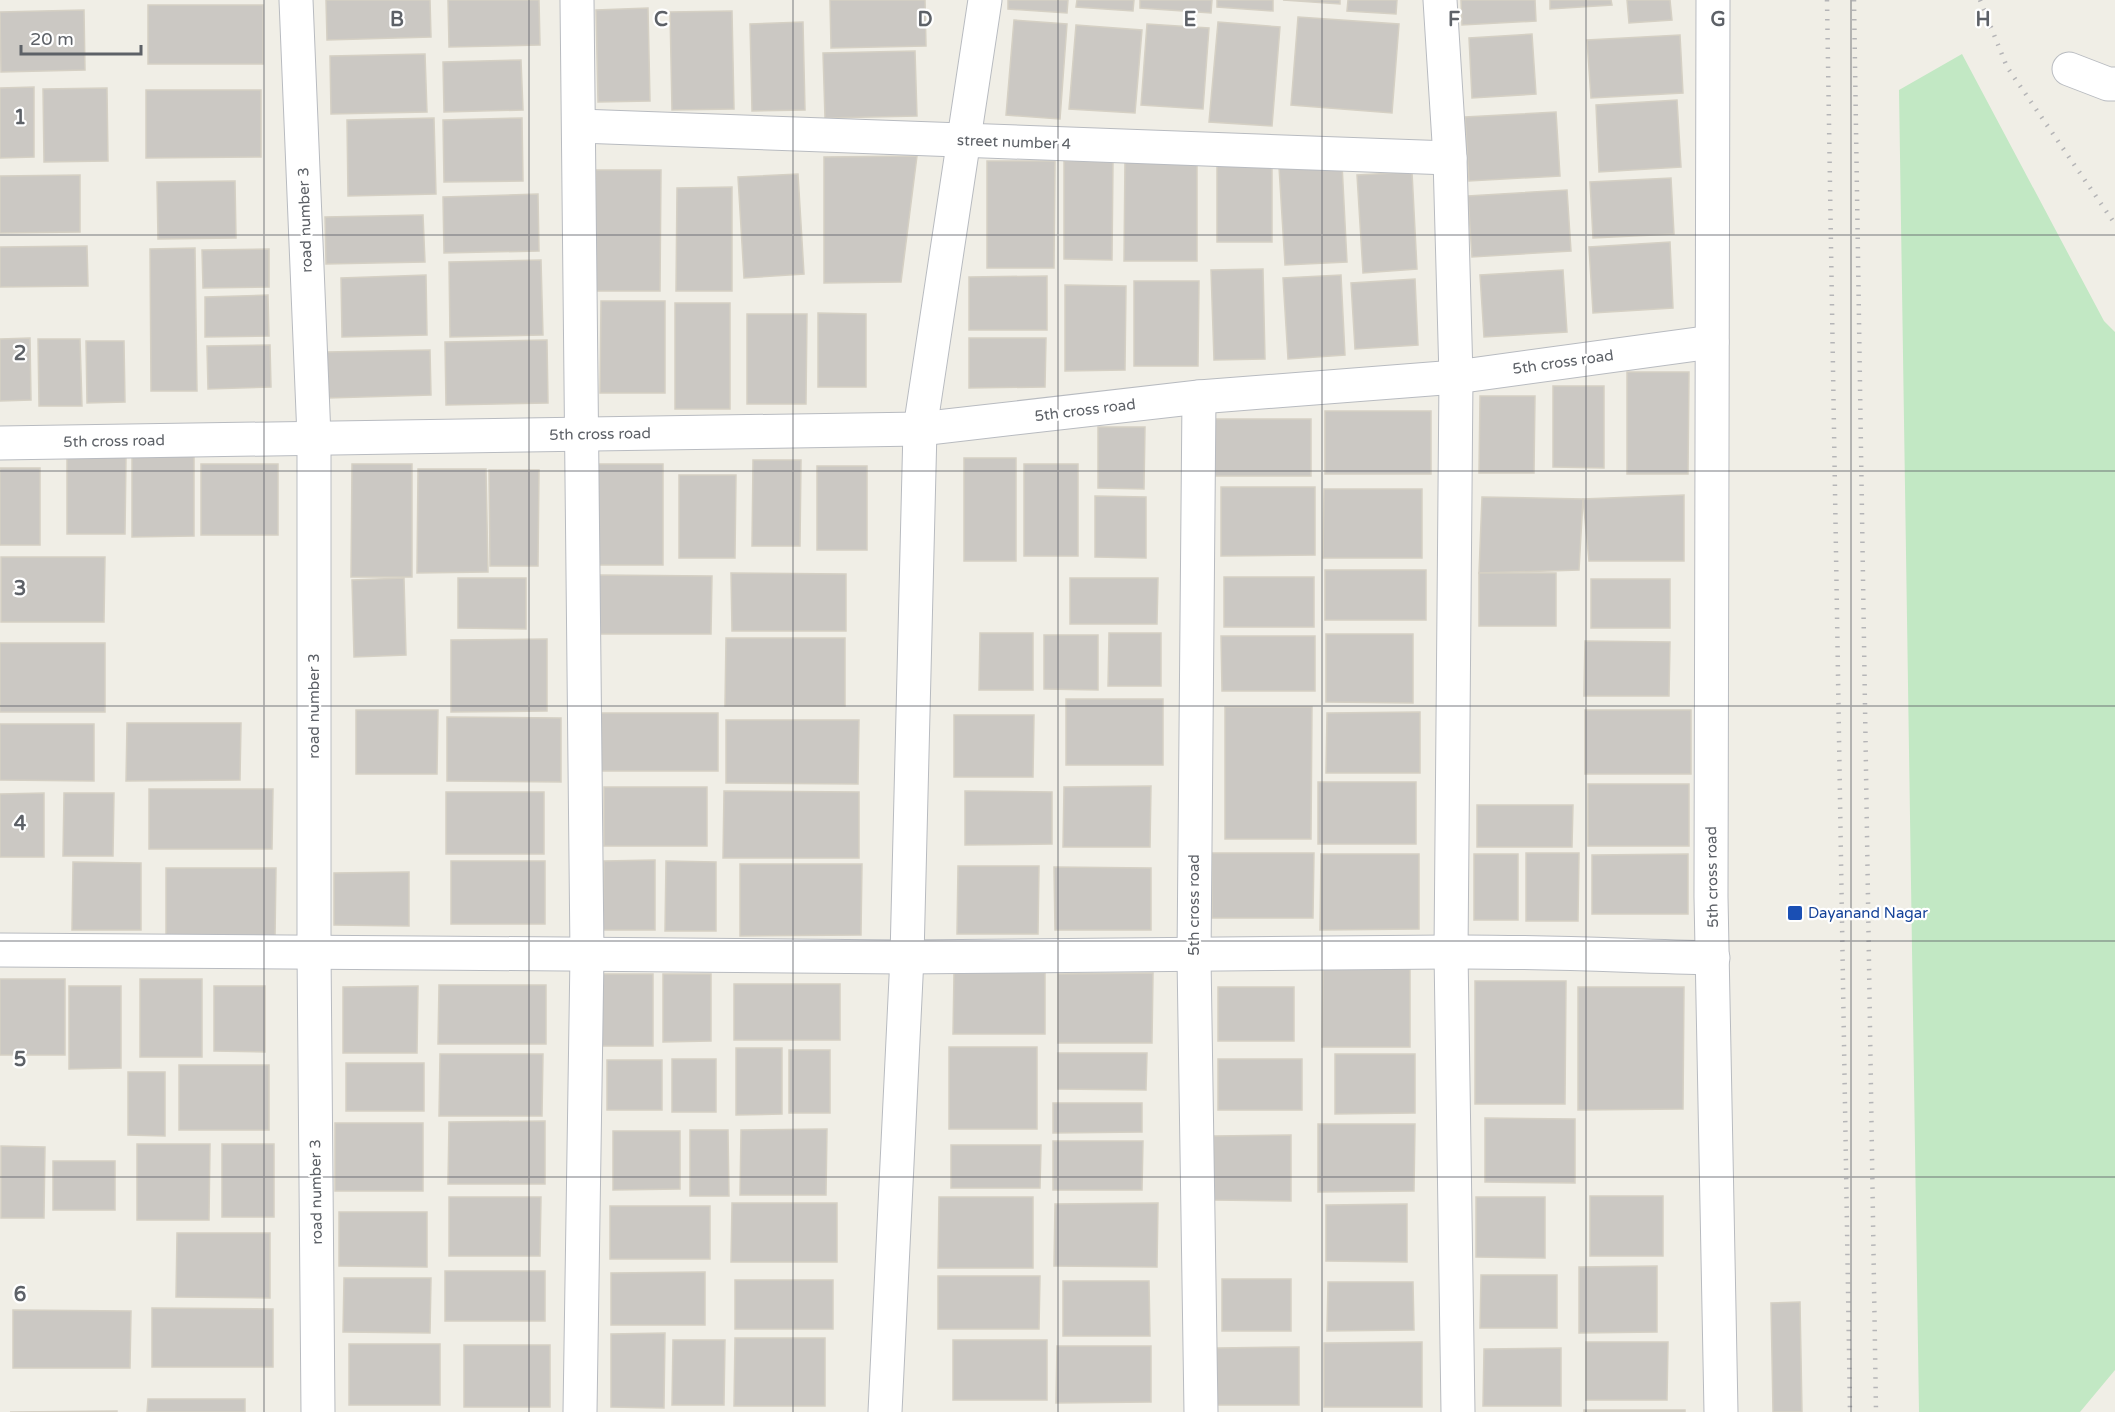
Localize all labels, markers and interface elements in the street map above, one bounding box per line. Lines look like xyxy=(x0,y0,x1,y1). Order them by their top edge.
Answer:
text: B xyxy=(390,8,404,32)
text: C xyxy=(654,8,668,32)
text: D xyxy=(917,8,933,32)
text: E xyxy=(1184,8,1197,32)
text: F xyxy=(1448,8,1460,32)
text: G xyxy=(1710,8,1726,32)
text: H xyxy=(1975,8,1991,32)
scale bar xyxy=(21,18,141,56)
text: 20 m xyxy=(30,28,74,50)
text: 1 xyxy=(14,106,26,130)
street label: street number 4 xyxy=(957,131,1071,153)
street label: road number 3 xyxy=(294,167,316,273)
text: 2 xyxy=(14,342,26,366)
street label: 5th cross road xyxy=(1511,346,1615,378)
street label: 5th cross road xyxy=(1033,395,1137,425)
street label: 5th cross road xyxy=(549,424,651,444)
street label: 5th cross road xyxy=(63,431,165,451)
text: 3 xyxy=(14,577,26,601)
street label: road number 3 xyxy=(305,653,323,759)
text: 4 xyxy=(14,812,27,836)
street label: 5th cross road xyxy=(1702,826,1722,928)
street label: 5th cross road xyxy=(1185,854,1203,956)
marker: Dayanand Nagar xyxy=(1786,904,1804,922)
place label: Dayanand Nagar xyxy=(1808,904,1928,922)
text: 5 xyxy=(14,1048,26,1072)
street label: road number 3 xyxy=(306,1139,326,1245)
text: 6 xyxy=(14,1283,26,1307)

